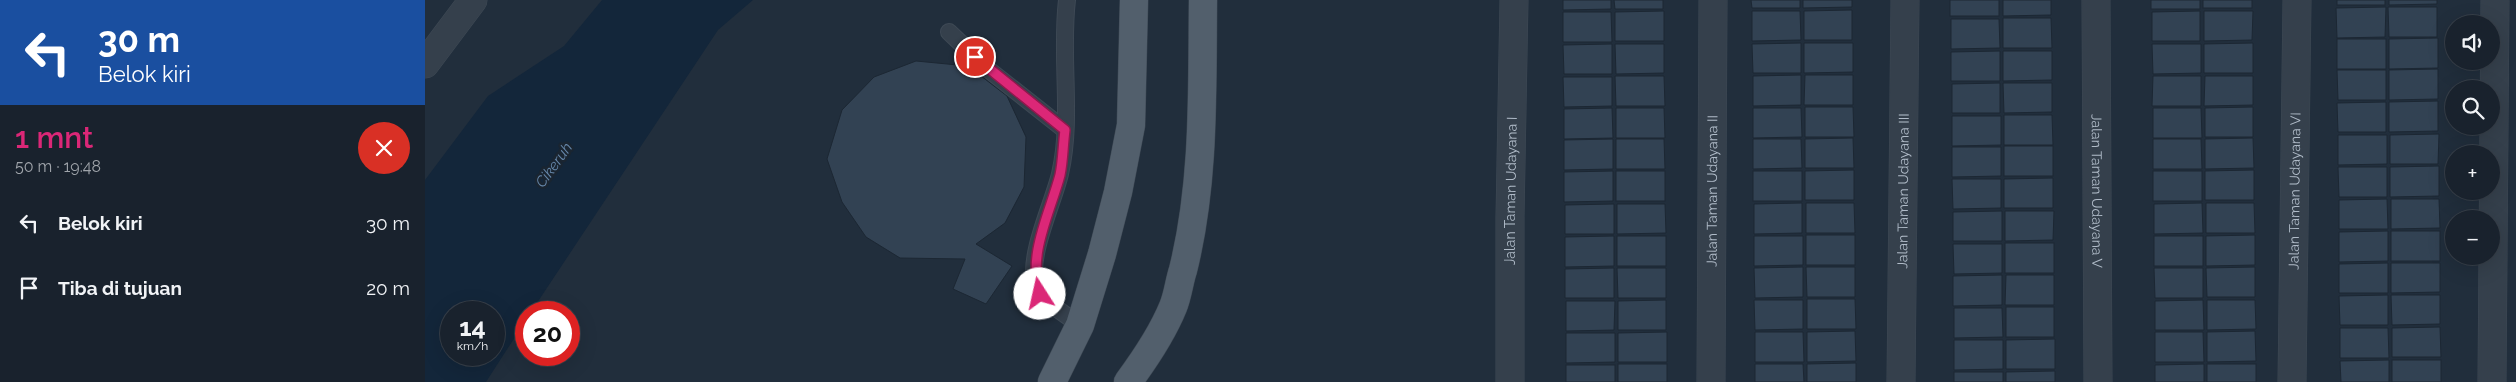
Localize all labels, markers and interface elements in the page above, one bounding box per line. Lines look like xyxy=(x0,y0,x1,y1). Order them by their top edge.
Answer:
map controls xyxy=(2445,15,2500,265)
button: sound xyxy=(2445,15,2500,70)
text: 30 m xyxy=(98,19,180,60)
icon: left xyxy=(15,20,80,85)
pin xyxy=(954,36,996,78)
icon: arrive xyxy=(961,43,989,71)
text: Belok kiri xyxy=(98,61,191,87)
button: search xyxy=(2445,80,2500,135)
street label: Jalan Taman Udayana VI xyxy=(2285,112,2304,270)
street label: Jalan Taman Udayana III xyxy=(1894,113,1912,269)
street label: Jalan Taman Udayana V xyxy=(2089,114,2105,269)
street label: Jalan Taman Udayana II xyxy=(1704,115,1720,267)
street label: Jalan Taman Udayana I xyxy=(1502,117,1520,265)
text: 1 mnt xyxy=(15,120,93,155)
button: close xyxy=(358,122,410,174)
water label: Cikeruh xyxy=(532,139,576,191)
button: + xyxy=(2445,145,2500,200)
text: 50 m · 19:48 xyxy=(15,157,101,176)
icon: left xyxy=(15,209,43,237)
button: − xyxy=(2445,210,2500,265)
text: Belok kiri xyxy=(58,212,143,234)
text: 30 m xyxy=(366,212,410,234)
position arrow xyxy=(1013,267,1065,319)
icon: arrive xyxy=(15,274,43,302)
text: Tiba di tujuan xyxy=(58,277,182,299)
text: 20 m xyxy=(366,277,410,299)
speed limit sign: 20 xyxy=(515,301,580,366)
text: 14 xyxy=(459,312,486,342)
text: km/h xyxy=(457,339,488,353)

